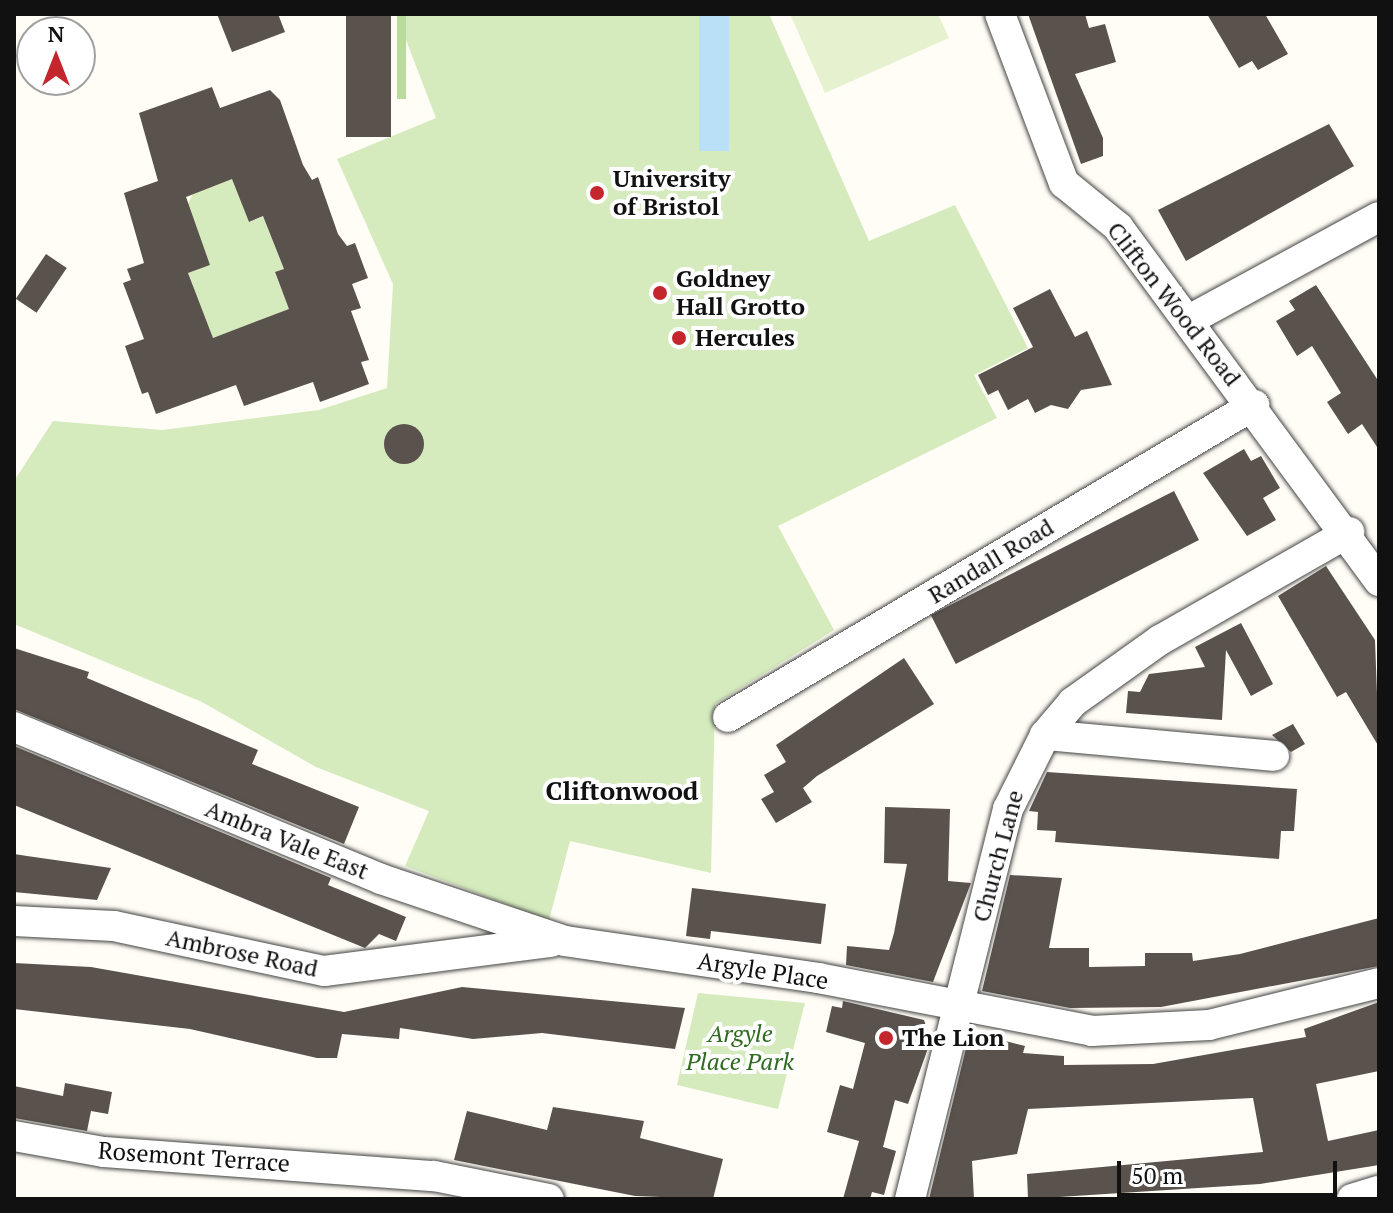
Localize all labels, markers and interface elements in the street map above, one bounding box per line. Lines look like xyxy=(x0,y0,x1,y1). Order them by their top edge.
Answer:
north arrow xyxy=(16,16,96,96)
text: N xyxy=(48,19,64,48)
place label: University of Bristol xyxy=(613,165,730,221)
marker: University of Bristol xyxy=(588,184,606,202)
street label: Clifton Wood Road xyxy=(1101,216,1247,392)
place label: Goldney Hall Grotto xyxy=(676,265,805,321)
marker: Goldney Hall Grotto xyxy=(651,284,669,302)
place label: Hercules xyxy=(695,324,795,352)
marker: Hercules xyxy=(670,329,688,347)
street label: Randall Road xyxy=(923,512,1059,610)
district label: Cliftonwood xyxy=(546,775,698,807)
street label: Church Lane xyxy=(967,787,1029,925)
street label: Ambra Vale East xyxy=(201,794,373,886)
street label: Ambrose Road xyxy=(163,923,321,983)
street label: Argyle Place xyxy=(696,946,830,996)
park label: Argyle Place Park xyxy=(686,1020,794,1076)
place label: The Lion xyxy=(902,1024,1004,1052)
marker: The Lion xyxy=(877,1029,895,1047)
street label: Rosemont Terrace xyxy=(97,1136,291,1178)
scale bar xyxy=(1121,1145,1341,1195)
text: 50 m xyxy=(1131,1159,1183,1191)

